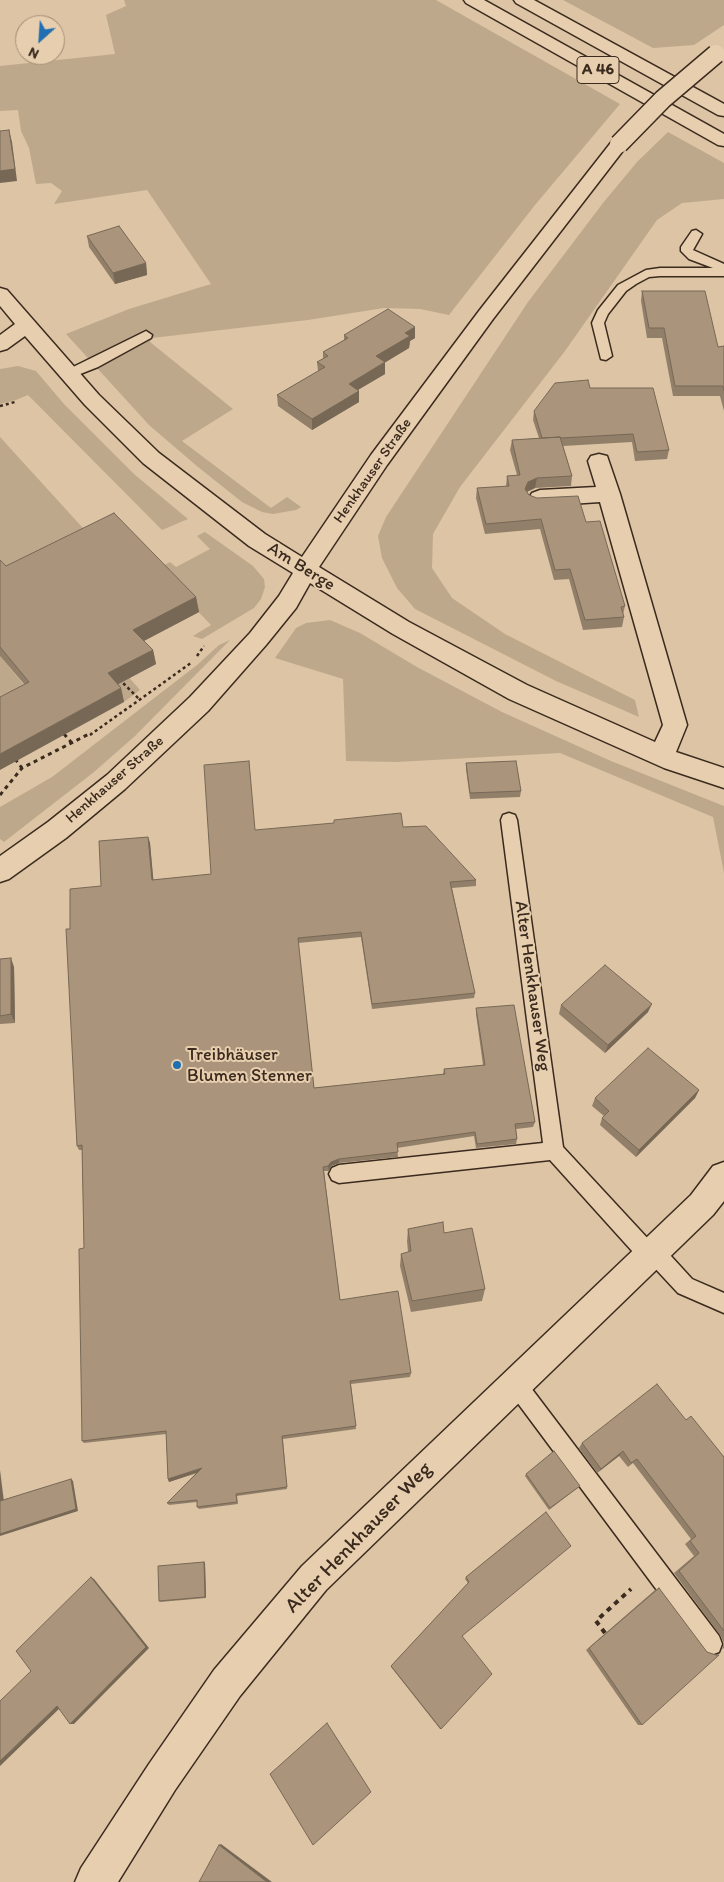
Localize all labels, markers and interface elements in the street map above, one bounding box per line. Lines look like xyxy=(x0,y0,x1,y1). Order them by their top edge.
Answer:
north arrow xyxy=(15,15,65,65)
text: N xyxy=(26,43,42,63)
road number: A 46 xyxy=(577,56,619,84)
street label: Henkhauser Straße xyxy=(330,415,416,527)
street label: Am Berge xyxy=(263,538,339,596)
street label: Henkhauser Straße xyxy=(62,733,168,827)
street label: Alter Henkhauser Weg xyxy=(509,899,555,1073)
place label: Treibhäuser Blumen Stenner xyxy=(187,1044,312,1086)
marker: Treibhäuser Blumen Stenner xyxy=(171,1059,183,1071)
street label: Alter Henkhauser Weg xyxy=(280,1457,438,1619)

